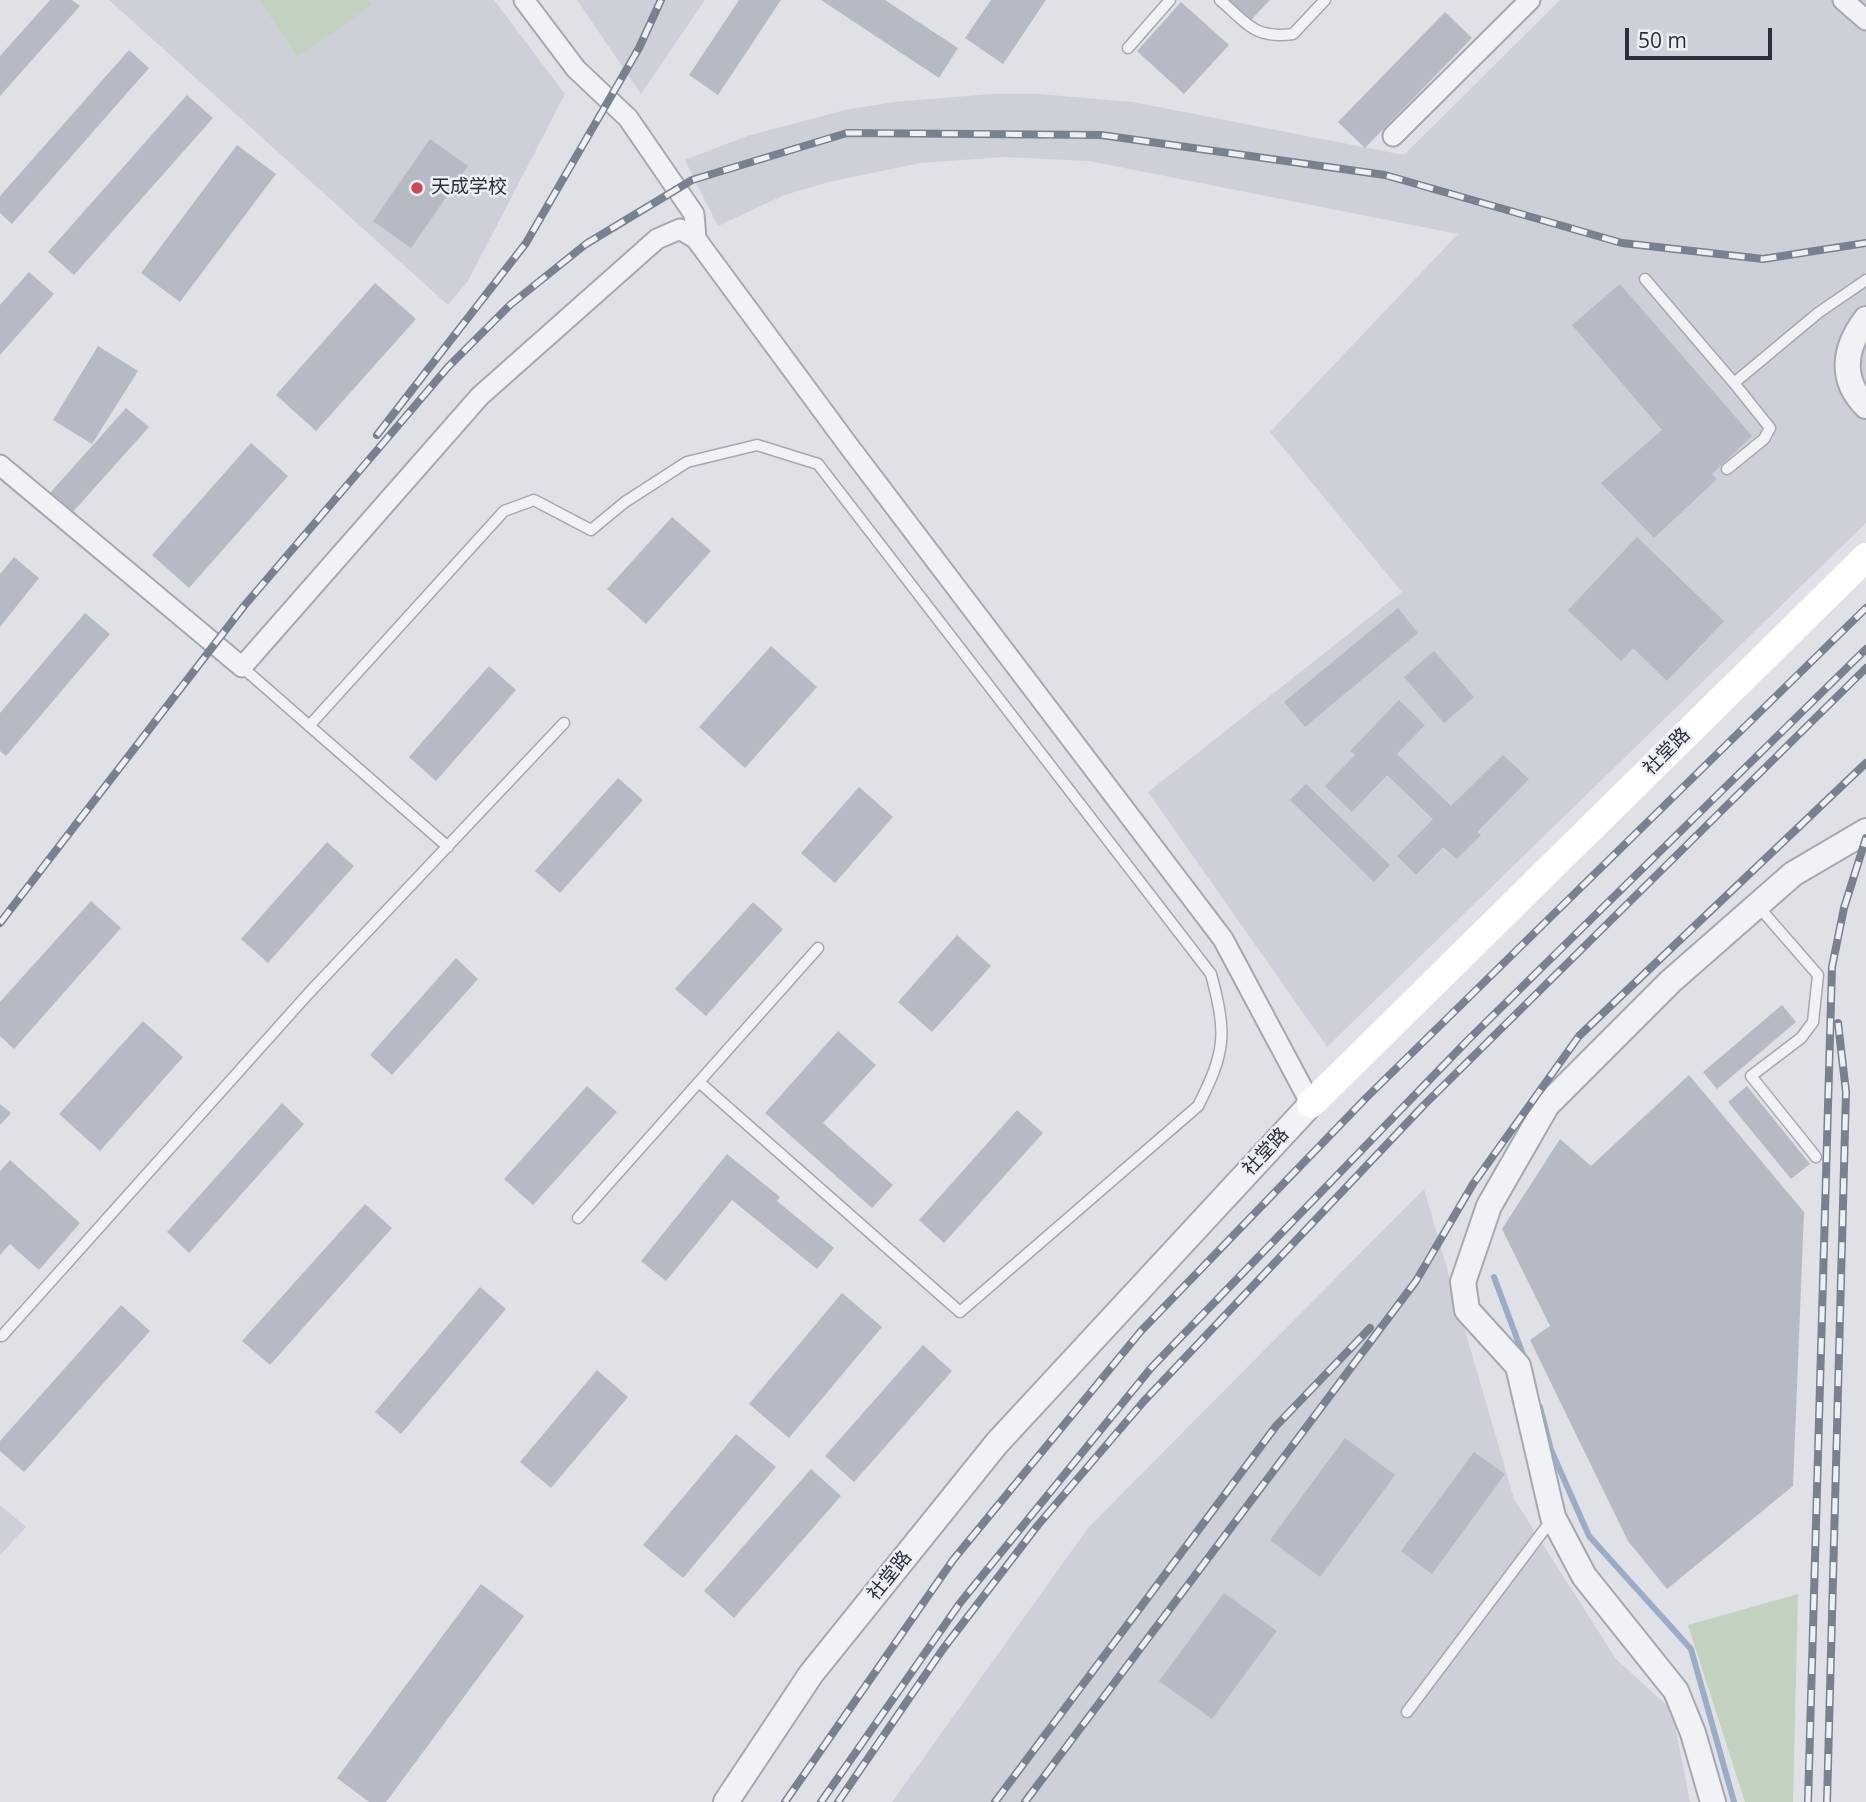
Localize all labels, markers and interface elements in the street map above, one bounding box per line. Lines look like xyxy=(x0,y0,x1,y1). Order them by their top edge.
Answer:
scale bar xyxy=(1628,14,1775,58)
text: 50 m xyxy=(1638,26,1687,54)
place label: 天成学校 xyxy=(431,177,507,199)
marker: 天成学校 xyxy=(409,180,425,196)
street label: 社堂路 xyxy=(1639,724,1695,780)
street label: 社堂路 xyxy=(1238,1123,1294,1181)
street label: 社堂路 xyxy=(863,1547,917,1605)

